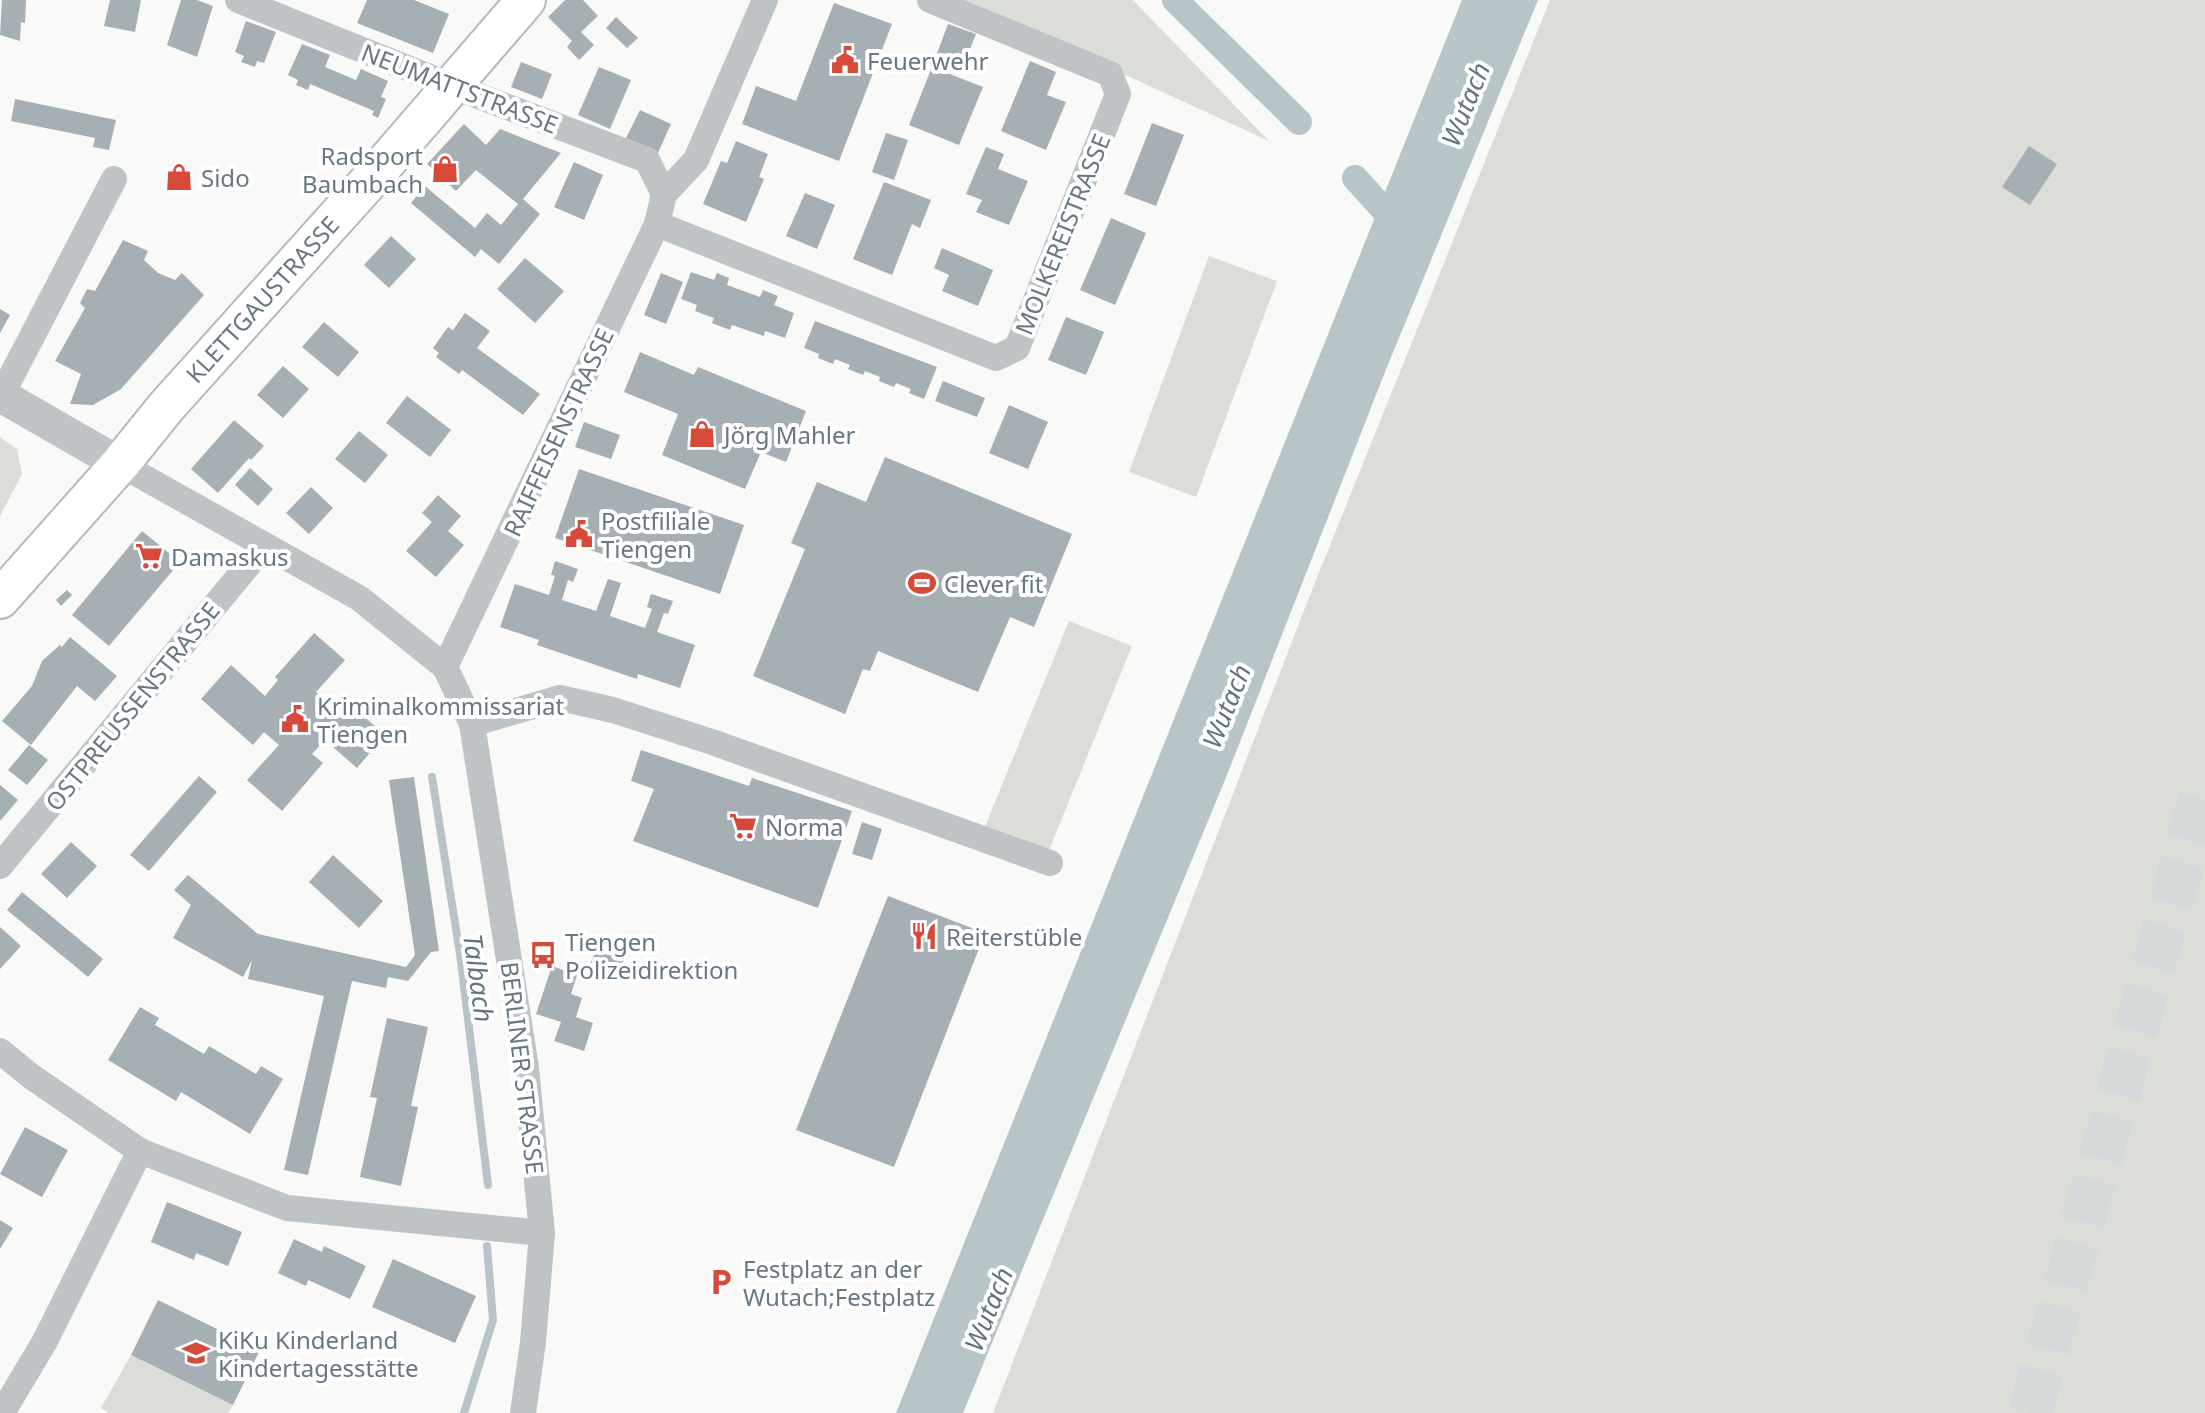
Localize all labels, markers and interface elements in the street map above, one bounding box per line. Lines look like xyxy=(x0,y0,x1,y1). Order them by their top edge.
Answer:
street label: NEUMATTSTRASSE xyxy=(357,35,563,141)
place label: Feuerwehr xyxy=(867,44,989,77)
public building icon: Feuerwehr xyxy=(830,45,860,75)
water label: Wutach xyxy=(1432,57,1498,151)
street label: MOLKEREISTRASSE xyxy=(1007,129,1117,339)
place label: Radsport Baumbach xyxy=(302,139,423,200)
shop icon: Radsport Baumbach xyxy=(430,154,460,184)
place label: Sido xyxy=(201,161,250,194)
shop icon: Sido xyxy=(164,162,194,192)
street label: KLETTGAUSTRASSE xyxy=(178,208,346,390)
street label: RAIFFEISENSTRASSE xyxy=(495,323,621,541)
place label: Jörg Mahler xyxy=(722,418,856,451)
shop icon: Jörg Mahler xyxy=(687,419,717,449)
place label: Postfiliale Tiengen xyxy=(601,504,710,565)
public building icon: Postfiliale Tiengen xyxy=(564,519,594,549)
place label: Damaskus xyxy=(171,540,289,573)
supermarket icon: Damaskus xyxy=(134,541,164,571)
place label: Clever fit xyxy=(944,567,1044,600)
sports icon: Clever fit xyxy=(907,568,937,598)
street label: OSTPREUSSENSTRASSE xyxy=(37,595,227,817)
water label: Wutach xyxy=(1193,659,1259,753)
place label: Kriminalkommissariat Tiengen xyxy=(317,689,565,750)
public building icon: Kriminalkommissariat Tiengen xyxy=(280,704,310,734)
place label: Norma xyxy=(765,810,844,843)
supermarket icon: Norma xyxy=(728,811,758,841)
place label: Reiterstüble xyxy=(946,920,1082,953)
restaurant icon: Reiterstüble xyxy=(909,921,939,951)
place label: Tiengen Polizeidirektion xyxy=(565,925,738,986)
water label: Talbach xyxy=(455,931,503,1025)
bus stop icon: Tiengen Polizeidirektion xyxy=(528,940,558,970)
street label: BERLINER STRASSE xyxy=(494,960,552,1176)
place label: Festplatz an der Wutach;Festplatz xyxy=(743,1252,935,1313)
water label: Wutach xyxy=(955,1262,1021,1356)
parking icon: Festplatz an der Wutach;Festplatz xyxy=(706,1267,736,1297)
place label: KiKu Kinderland Kindertagesstätte xyxy=(218,1323,419,1384)
school or university icon: KiKu Kinderland Kindertagesstätte xyxy=(181,1338,211,1368)

